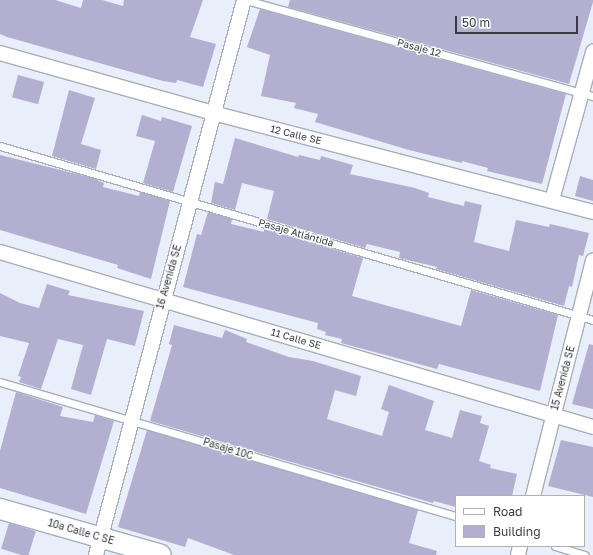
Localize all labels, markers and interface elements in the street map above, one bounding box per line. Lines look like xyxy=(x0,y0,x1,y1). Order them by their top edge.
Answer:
scale bar xyxy=(457,8,580,34)
text: 50 m xyxy=(462,15,490,30)
street label: Pasaje 12 xyxy=(396,36,442,60)
street label: 12 Calle SE xyxy=(269,123,323,147)
street label: Pasaje Atlántida xyxy=(257,217,335,249)
street label: 16 Avenida SE xyxy=(154,243,184,311)
street label: 11 Calle SE xyxy=(269,326,323,352)
street label: 15 Avenida SE xyxy=(549,345,577,411)
street label: Pasaje 10C xyxy=(201,436,255,462)
legend xyxy=(455,495,585,547)
text: Road xyxy=(493,504,522,519)
street label: 10a Calle C SE xyxy=(47,517,115,547)
text: Building xyxy=(493,524,541,539)

